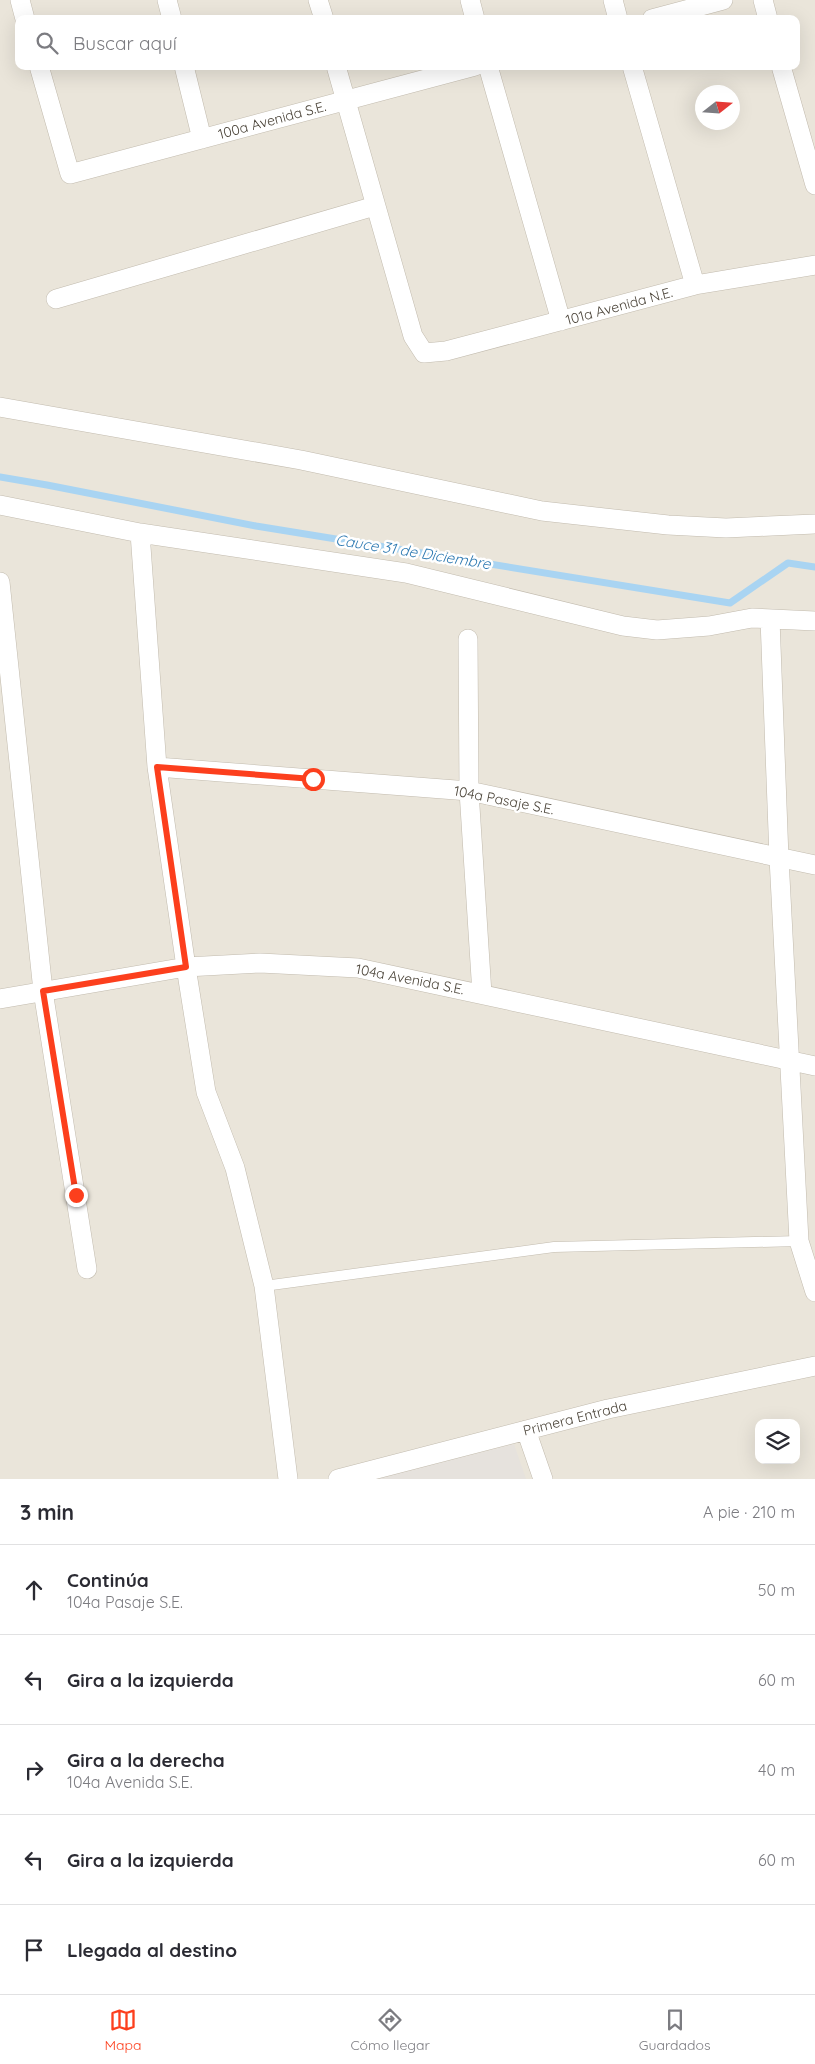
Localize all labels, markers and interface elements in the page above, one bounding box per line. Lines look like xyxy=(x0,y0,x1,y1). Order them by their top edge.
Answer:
search box xyxy=(15,15,800,70)
icon: search xyxy=(33,29,61,57)
text: Buscar aquí xyxy=(73,31,177,55)
north arrow xyxy=(695,85,740,130)
street label: 100a Avenida S.E. xyxy=(216,97,328,143)
street label: 101a Avenida N.E. xyxy=(564,283,674,329)
water label: Cauce 31 de Diciembre xyxy=(334,530,493,573)
route start xyxy=(302,768,325,791)
street label: 104a Pasaje S.E. xyxy=(452,781,556,819)
street label: 104a Avenida S.E. xyxy=(354,960,466,998)
route end xyxy=(65,1184,88,1207)
street label: Primera Entrada xyxy=(521,1396,629,1440)
map controls xyxy=(755,1419,800,1464)
button: layers xyxy=(755,1419,800,1464)
text: 3 min xyxy=(20,1499,74,1525)
text: A pie · 210 m xyxy=(703,1502,795,1522)
text: Continúa xyxy=(67,1568,149,1592)
icon: ahead xyxy=(20,1576,48,1604)
text: 50 m xyxy=(758,1580,795,1600)
text: 104a Pasaje S.E. xyxy=(67,1592,183,1612)
icon: left xyxy=(20,1666,48,1694)
text: Gira a la izquierda xyxy=(67,1668,234,1692)
text: 60 m xyxy=(758,1670,795,1690)
text: Gira a la derecha xyxy=(67,1748,225,1772)
icon: right xyxy=(20,1756,48,1784)
text: 40 m xyxy=(758,1760,795,1780)
text: 104a Avenida S.E. xyxy=(67,1772,193,1792)
icon: left xyxy=(20,1846,48,1874)
text: Gira a la izquierda xyxy=(67,1848,234,1872)
text: 60 m xyxy=(758,1850,795,1870)
icon: arrive xyxy=(20,1936,48,1964)
text: Llegada al destino xyxy=(67,1938,237,1962)
tab: Mapa xyxy=(104,2006,142,2054)
tab: Cómo llegar xyxy=(350,2006,430,2054)
tab: Guardados xyxy=(639,2006,710,2054)

